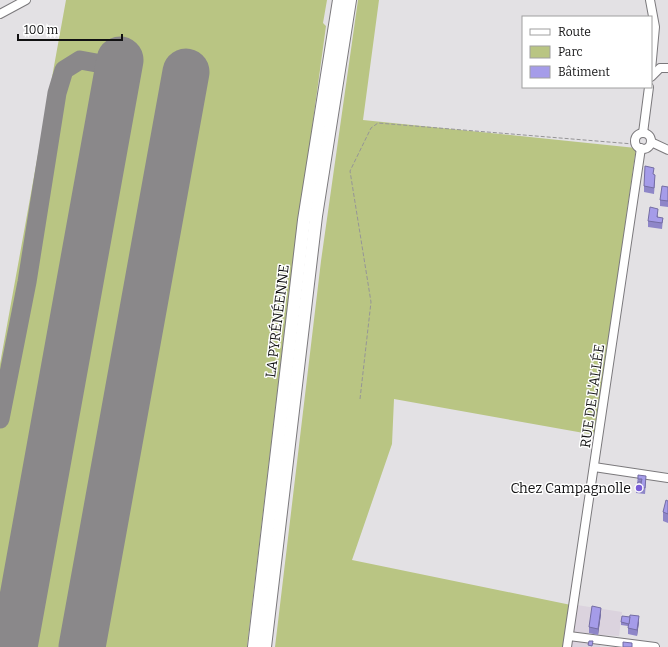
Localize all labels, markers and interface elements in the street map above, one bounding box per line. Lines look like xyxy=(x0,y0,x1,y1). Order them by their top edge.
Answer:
scale bar xyxy=(18,16,122,42)
legend xyxy=(522,16,652,88)
text: 100 m xyxy=(24,23,59,37)
text: Route xyxy=(558,25,591,39)
text: Parc xyxy=(558,45,583,59)
text: Bâtiment xyxy=(558,65,611,79)
street label: LA PYRÉNÉENNE xyxy=(261,263,293,379)
street label: RUE DE L'ALLÉE xyxy=(576,343,608,449)
place label: Chez Campagnolle xyxy=(510,480,631,497)
marker: Chez Campagnolle xyxy=(634,483,644,493)

